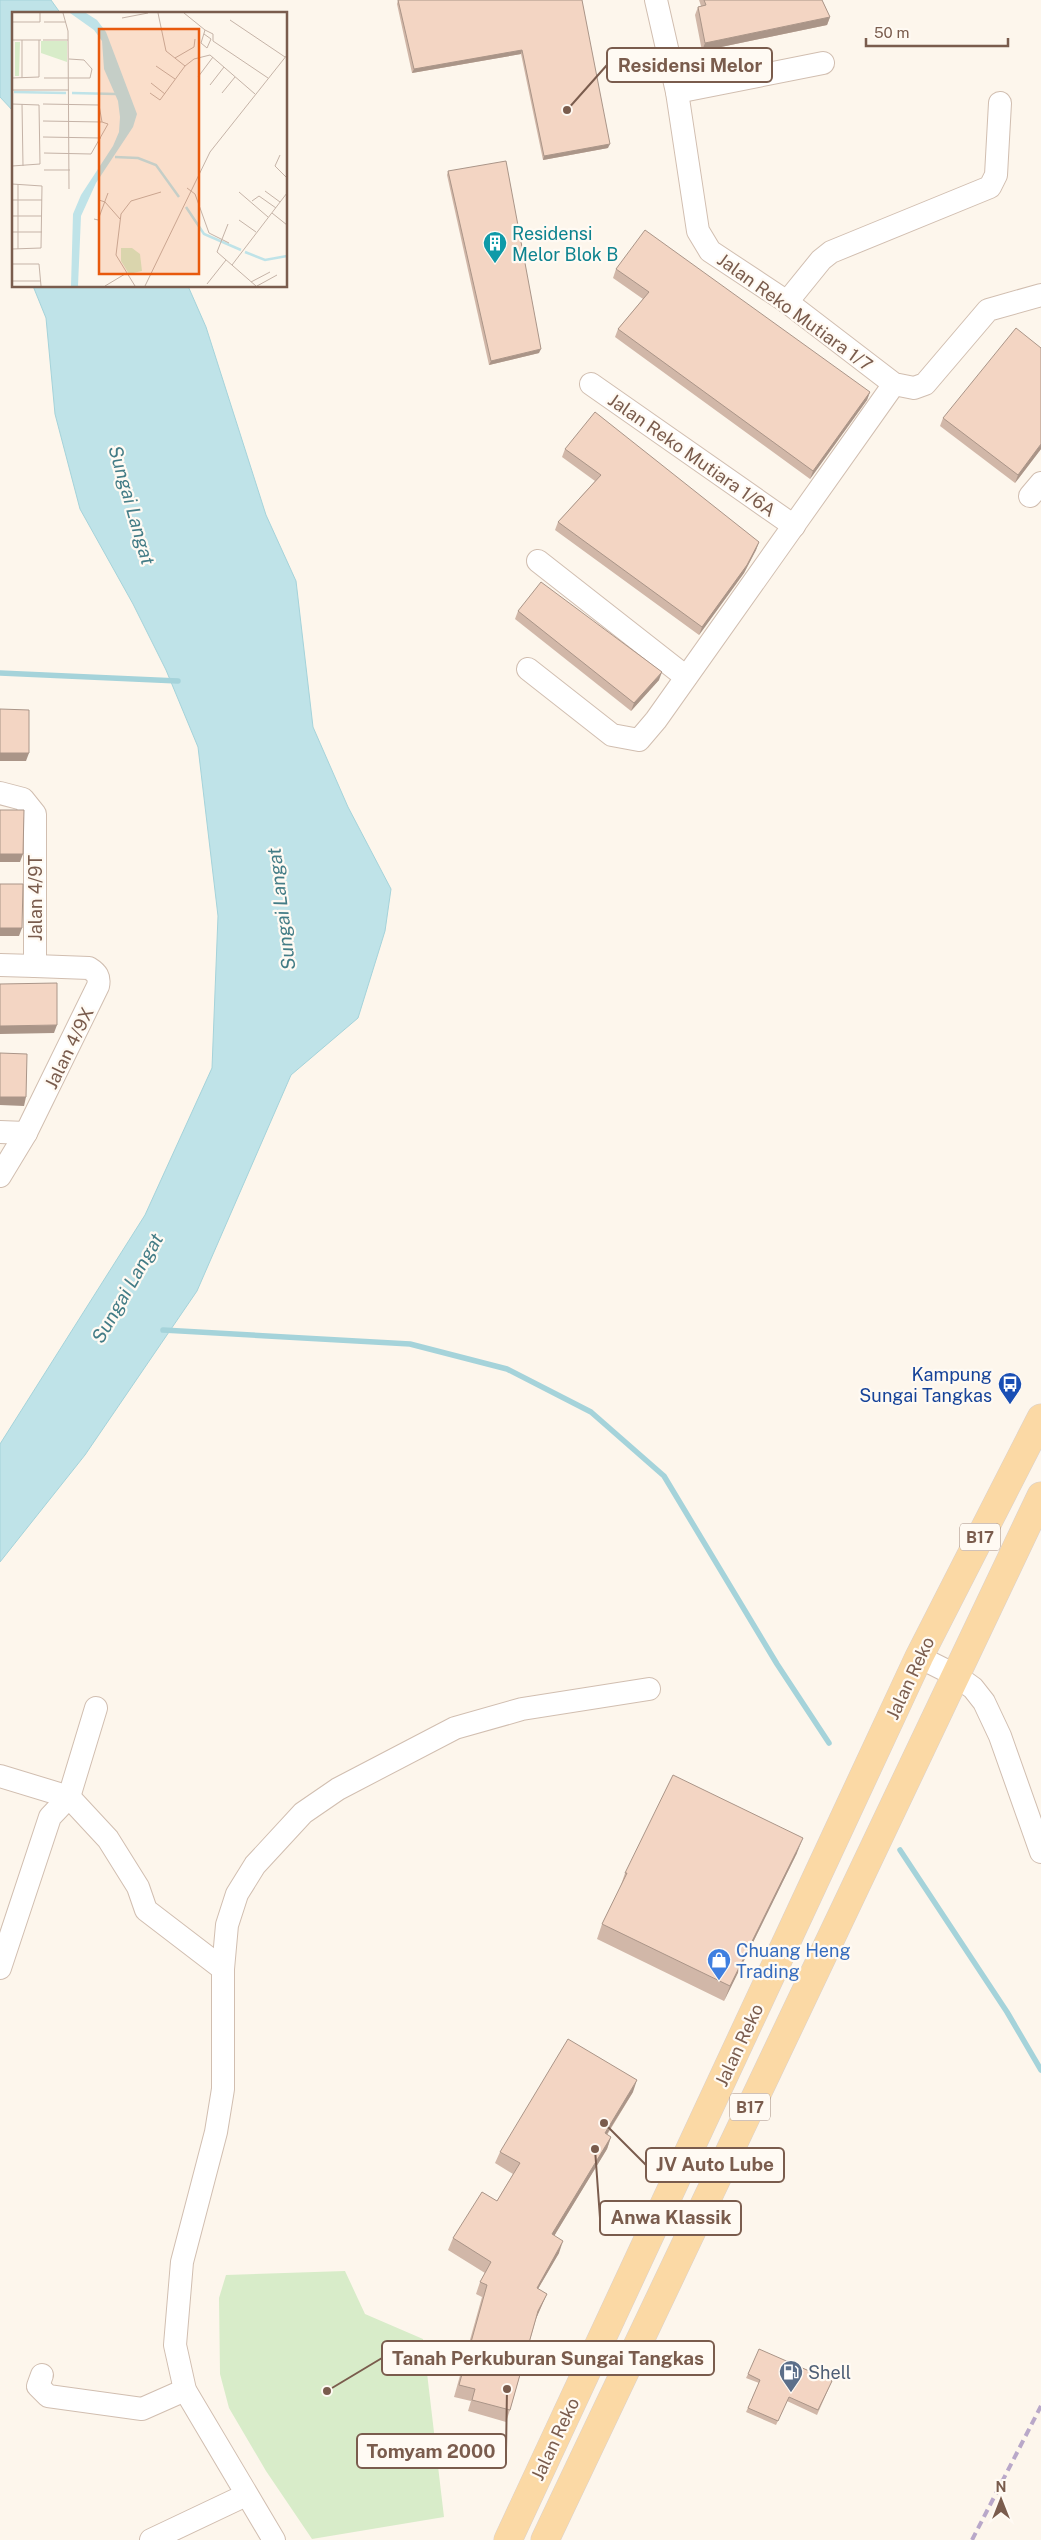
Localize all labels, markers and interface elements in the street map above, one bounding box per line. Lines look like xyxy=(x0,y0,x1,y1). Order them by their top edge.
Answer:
inset map xyxy=(12,12,288,288)
scale bar xyxy=(866,15,1008,47)
text: 50 m xyxy=(874,24,909,41)
callout: Residensi Melor xyxy=(607,48,772,82)
text: Residensi Melor xyxy=(618,54,762,76)
place label: Residensi Melor Blok B xyxy=(512,223,618,265)
building icon: Residensi Melor Blok B xyxy=(482,230,508,264)
street label: Jalan Reko Mutiara 1/7 xyxy=(713,249,877,375)
street label: Jalan Reko Mutiara 1/6A xyxy=(604,389,780,521)
water label: Sungai Langat xyxy=(104,443,160,567)
water label: Sungai Langat xyxy=(263,847,299,971)
street label: Jalan 4/9T xyxy=(25,854,46,941)
street label: Jalan 4/9X xyxy=(40,1004,98,1092)
water label: Sungai Langat xyxy=(87,1229,167,1347)
place label: Kampung Sungai Tangkas xyxy=(859,1364,992,1406)
bus stop icon: Kampung Sungai Tangkas xyxy=(997,1371,1023,1405)
road number: B17 xyxy=(960,1524,1000,1550)
street label: Jalan Reko xyxy=(882,1633,938,1723)
place label: Chuang Heng Trading xyxy=(736,1940,851,1982)
shop icon: Chuang Heng Trading xyxy=(706,1947,732,1981)
street label: Jalan Reko xyxy=(711,2000,767,2090)
road number: B17 xyxy=(730,2094,770,2120)
callout: JV Auto Lube xyxy=(646,2148,784,2182)
text: JV Auto Lube xyxy=(656,2153,774,2175)
callout: Anwa Klassik xyxy=(600,2201,741,2235)
text: Anwa Klassik xyxy=(611,2206,731,2228)
callout: Tanah Perkuburan Sungai Tangkas xyxy=(382,2341,714,2375)
text: Tanah Perkuburan Sungai Tangkas xyxy=(392,2347,704,2369)
fuel station icon: Shell xyxy=(778,2359,804,2393)
place label: Shell xyxy=(808,2362,851,2383)
street label: Jalan Reko xyxy=(527,2394,583,2484)
callout: Tomyam 2000 xyxy=(357,2434,506,2468)
text: Tomyam 2000 xyxy=(367,2440,495,2462)
north arrow xyxy=(976,2475,1026,2525)
text: N xyxy=(996,2479,1006,2495)

